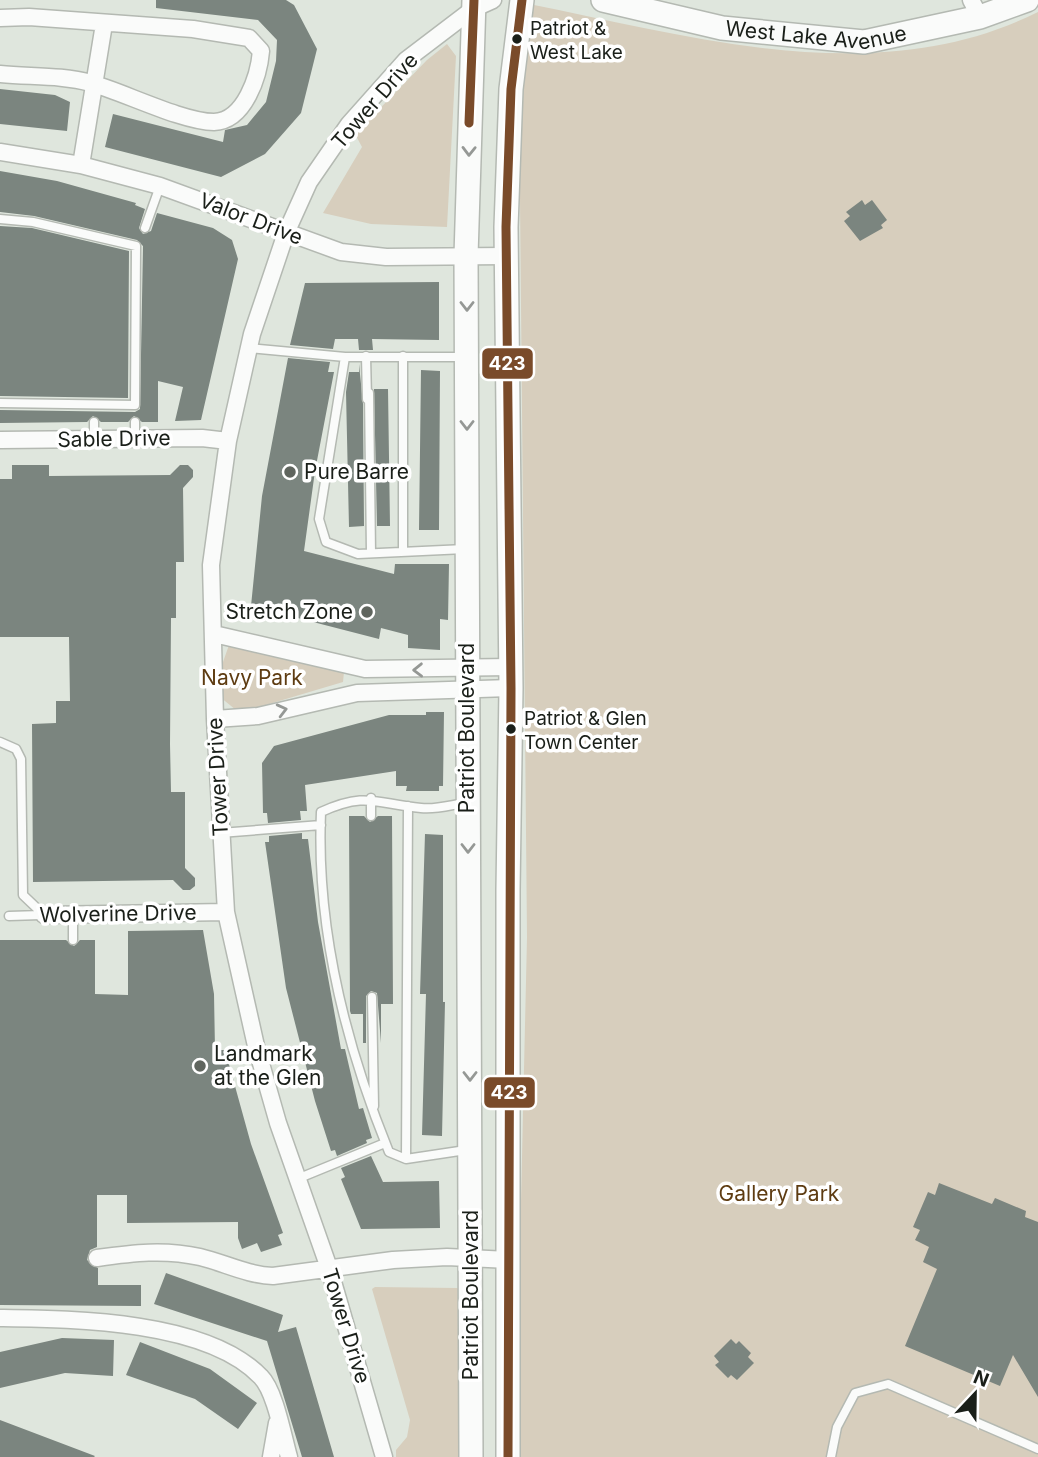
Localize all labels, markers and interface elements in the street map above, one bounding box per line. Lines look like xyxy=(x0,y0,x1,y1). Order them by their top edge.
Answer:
street label: West Lake Avenue xyxy=(724,15,909,55)
place label: Patriot & West Lake xyxy=(530,17,623,64)
marker: Patriot & West Lake xyxy=(510,32,524,46)
street label: Tower Drive xyxy=(326,48,423,154)
one-way arrow xyxy=(461,146,476,157)
street label: Valor Drive xyxy=(196,187,306,250)
one-way arrow xyxy=(459,301,474,312)
line badge: 423 xyxy=(481,347,534,380)
text: 423 xyxy=(488,352,526,375)
one-way arrow xyxy=(459,420,475,431)
street label: Sable Drive xyxy=(57,425,171,452)
place label: Pure Barre xyxy=(304,459,409,484)
marker: Pure Barre xyxy=(282,464,298,480)
place label: Stretch Zone xyxy=(225,599,353,624)
marker: Stretch Zone xyxy=(359,604,375,620)
street label: Patriot Boulevard xyxy=(454,643,479,813)
one-way arrow xyxy=(412,662,423,677)
park label: Navy Park xyxy=(201,665,303,690)
one-way arrow xyxy=(276,704,288,718)
place label: Patriot & Glen Town Center xyxy=(524,707,647,754)
street label: Tower Drive xyxy=(202,717,233,837)
marker: Patriot & Glen Town Center xyxy=(504,722,518,736)
one-way arrow xyxy=(460,844,476,854)
street label: Wolverine Drive xyxy=(39,900,197,927)
place label: Landmark at the Glen xyxy=(214,1041,321,1090)
marker: Landmark at the Glen xyxy=(192,1058,208,1074)
one-way arrow xyxy=(462,1071,478,1082)
line badge: 423 xyxy=(483,1076,536,1109)
text: 423 xyxy=(490,1081,528,1104)
park label: Gallery Park xyxy=(719,1181,840,1206)
street label: Patriot Boulevard xyxy=(458,1210,483,1380)
street label: Tower Drive xyxy=(317,1265,376,1386)
north arrow xyxy=(940,1359,1010,1429)
text: N xyxy=(970,1365,992,1392)

